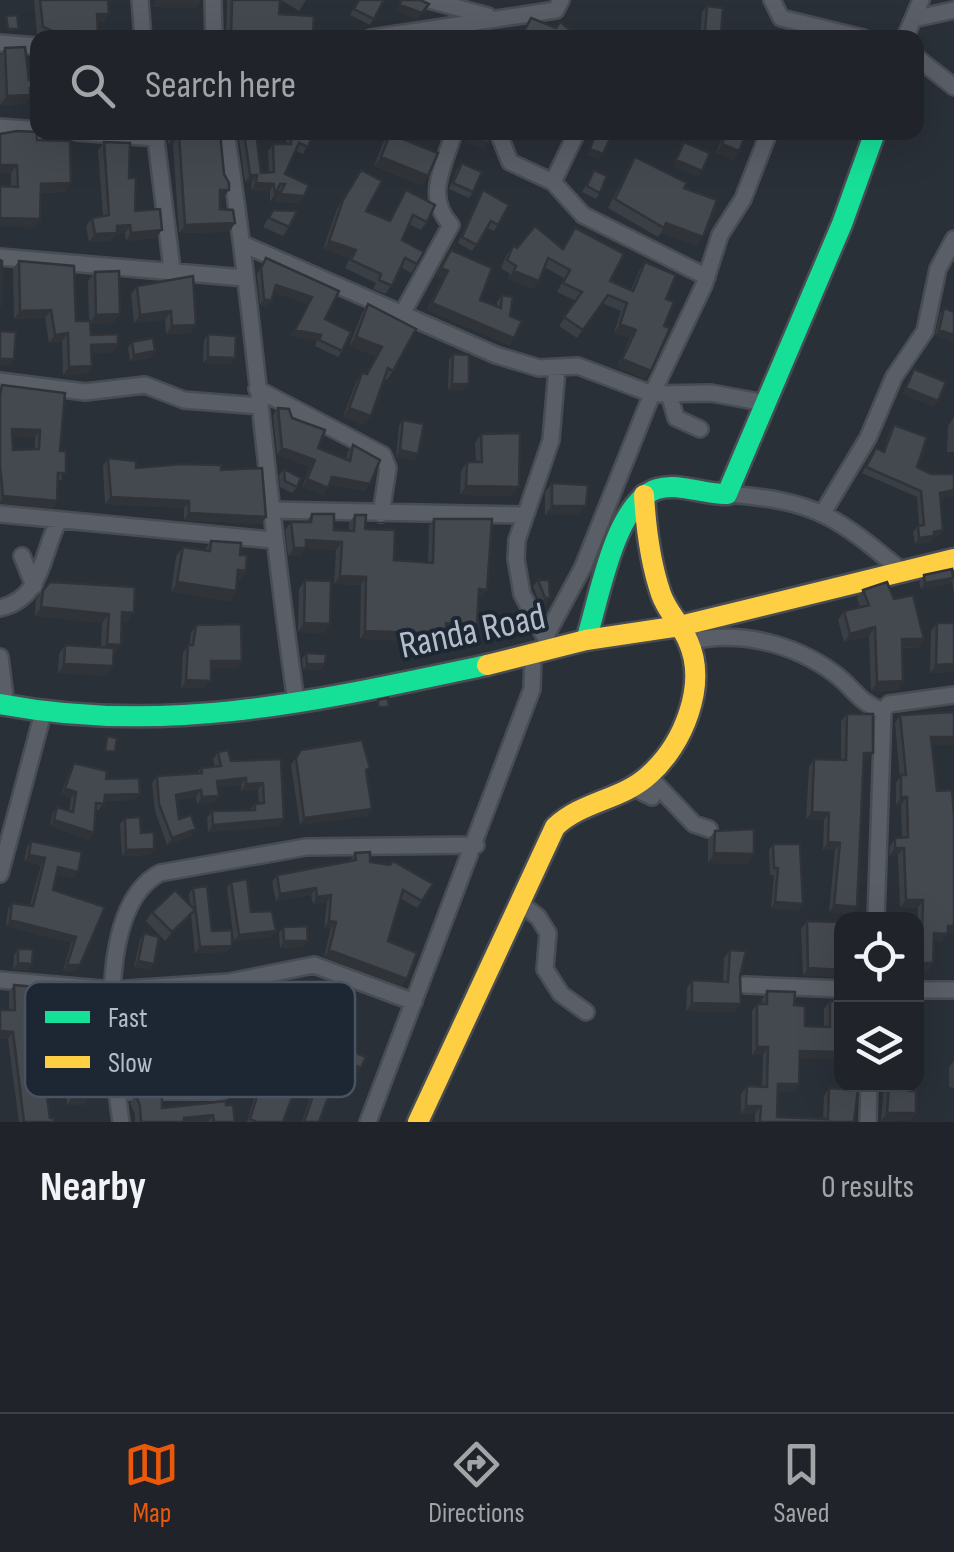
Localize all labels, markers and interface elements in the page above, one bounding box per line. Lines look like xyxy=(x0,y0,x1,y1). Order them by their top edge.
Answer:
search box xyxy=(30,30,924,140)
icon: search xyxy=(65,58,120,113)
text: Search here xyxy=(145,63,296,108)
street label: Randa Road xyxy=(395,594,549,669)
map controls xyxy=(834,912,924,1092)
button: locate xyxy=(834,912,924,1002)
legend xyxy=(25,982,355,1097)
text: Fast xyxy=(108,1002,147,1035)
button: layers xyxy=(834,1002,924,1092)
text: Slow xyxy=(108,1047,153,1080)
text: Nearby xyxy=(40,1162,146,1213)
text: 0 results xyxy=(821,1168,914,1207)
tab: Map xyxy=(124,1437,179,1530)
tab: Directions xyxy=(428,1437,525,1530)
tab: Saved xyxy=(773,1437,830,1530)

